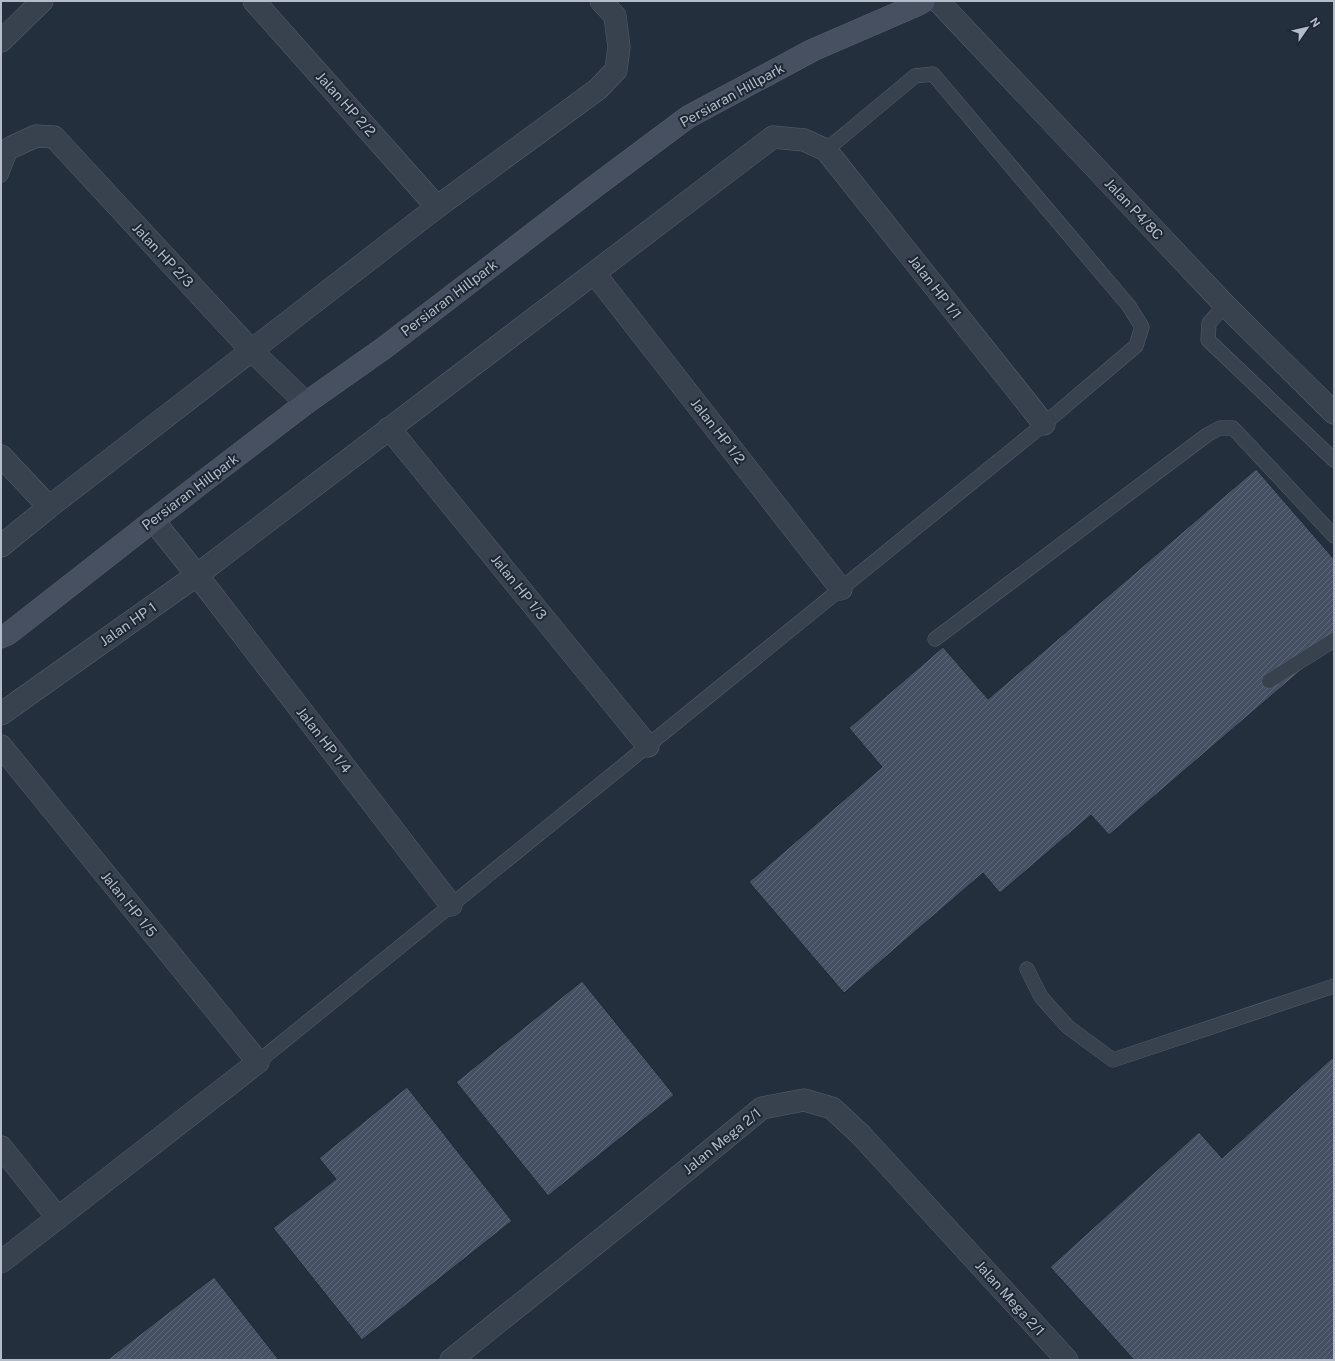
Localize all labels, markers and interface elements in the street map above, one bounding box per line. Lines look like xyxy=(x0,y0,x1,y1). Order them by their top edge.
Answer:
north arrow xyxy=(1287,8,1327,48)
text: N xyxy=(1308,15,1323,29)
street label: Persiaran Hillpark xyxy=(677,60,787,130)
street label: Jalan HP 2/2 xyxy=(313,68,379,140)
street label: Jalan P4/8C xyxy=(1102,175,1166,243)
street label: Jalan HP 2/3 xyxy=(129,220,197,290)
street label: Jalan HP 1/1 xyxy=(905,252,965,322)
street label: Persiaran Hillpark xyxy=(398,256,501,340)
street label: Jalan HP 1/2 xyxy=(688,395,748,467)
street label: Persiaran Hillpark xyxy=(139,450,242,534)
street label: Jalan HP 1/3 xyxy=(488,551,550,623)
street label: Jalan HP 1 xyxy=(97,599,159,649)
street label: Jalan HP 1/4 xyxy=(293,704,355,776)
street label: Jalan HP 1/5 xyxy=(98,868,160,940)
street label: Jalan Mega 2/1 xyxy=(680,1105,764,1177)
street label: Jalan Mega 2/1 xyxy=(972,1257,1048,1339)

